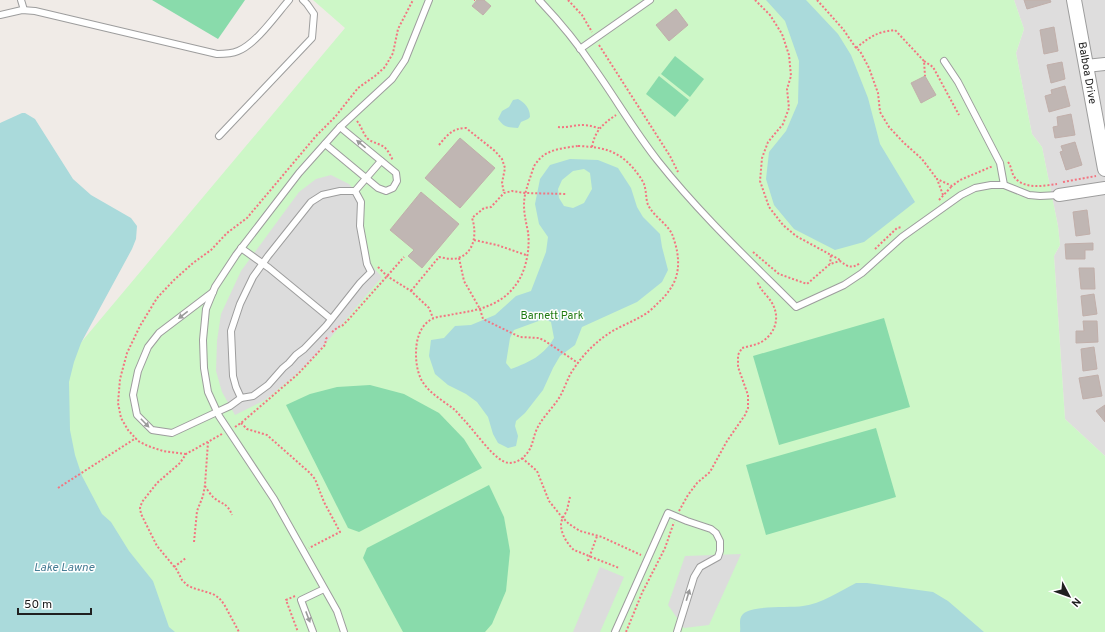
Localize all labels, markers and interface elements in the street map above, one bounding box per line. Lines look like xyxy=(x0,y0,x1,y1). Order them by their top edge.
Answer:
street label: Balboa Drive xyxy=(1075,41,1099,105)
one-way arrow xyxy=(355,139,366,148)
park label: Barnett Park xyxy=(520,309,584,323)
one-way arrow xyxy=(178,310,188,318)
one-way arrow xyxy=(140,418,150,428)
water label: Lake Lawne xyxy=(34,560,95,576)
north arrow xyxy=(1049,576,1089,616)
one-way arrow xyxy=(685,588,691,600)
scale bar xyxy=(18,590,91,616)
text: N xyxy=(1068,594,1084,609)
text: 50 m xyxy=(24,597,52,613)
one-way arrow xyxy=(305,611,311,623)

